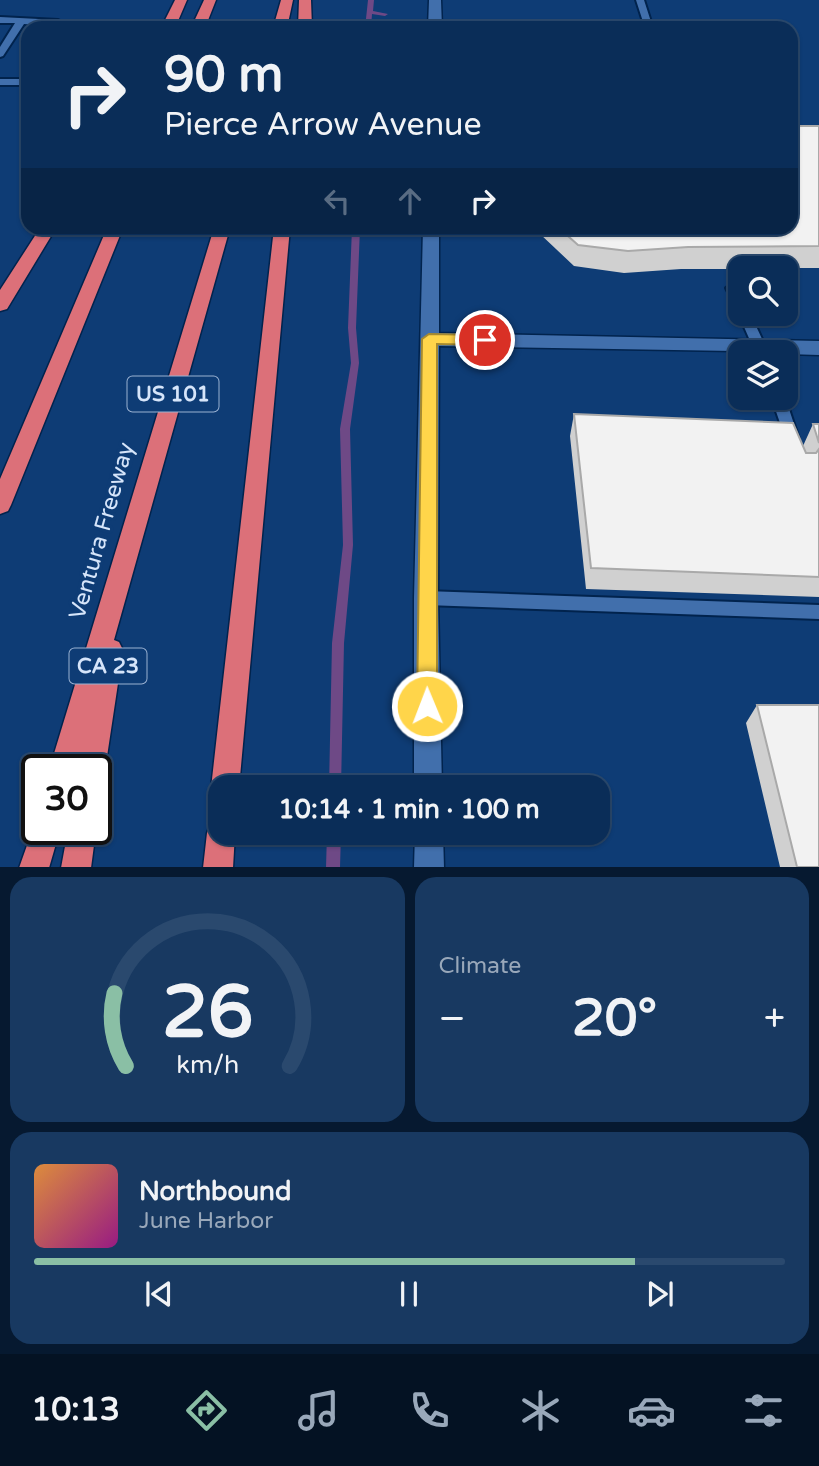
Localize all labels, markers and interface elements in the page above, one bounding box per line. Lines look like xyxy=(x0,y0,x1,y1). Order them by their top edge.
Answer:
text: 90 m xyxy=(164,46,283,105)
icon: right xyxy=(49,49,140,140)
text: Pierce Arrow Avenue xyxy=(164,106,482,144)
icon: left xyxy=(318,182,356,220)
icon: ahead xyxy=(391,182,429,220)
icon: right xyxy=(464,182,502,220)
map controls xyxy=(728,256,798,410)
button: search xyxy=(728,256,798,326)
pin xyxy=(455,310,515,370)
icon: arrive xyxy=(466,321,504,359)
button: layers xyxy=(728,340,798,410)
road number: US 101 xyxy=(128,376,218,412)
street label: Ventura Freeway xyxy=(63,439,141,623)
road number: CA 23 xyxy=(70,648,146,684)
position arrow xyxy=(390,669,464,743)
speed limit sign: 30 xyxy=(21,754,112,845)
text: 10:14 · 1 min · 100 m xyxy=(278,794,540,825)
text: Climate xyxy=(439,952,521,980)
text: 26 xyxy=(162,969,253,1057)
text: 20° xyxy=(572,987,657,1050)
text: − xyxy=(439,996,466,1042)
text: + xyxy=(764,996,785,1042)
text: km/h xyxy=(176,1049,239,1079)
text: Northbound xyxy=(139,1176,291,1207)
text: June Harbor xyxy=(139,1207,273,1235)
icon: previous xyxy=(140,1275,178,1313)
icon: pause xyxy=(390,1275,428,1313)
icon: next xyxy=(641,1275,679,1313)
icon: directions xyxy=(182,1386,231,1435)
icon: music xyxy=(294,1386,343,1435)
icon: phone xyxy=(405,1386,454,1435)
icon: climate xyxy=(516,1386,565,1435)
icon: car xyxy=(627,1386,676,1435)
icon: filters xyxy=(739,1386,788,1435)
text: 10:13 xyxy=(31,1391,120,1429)

